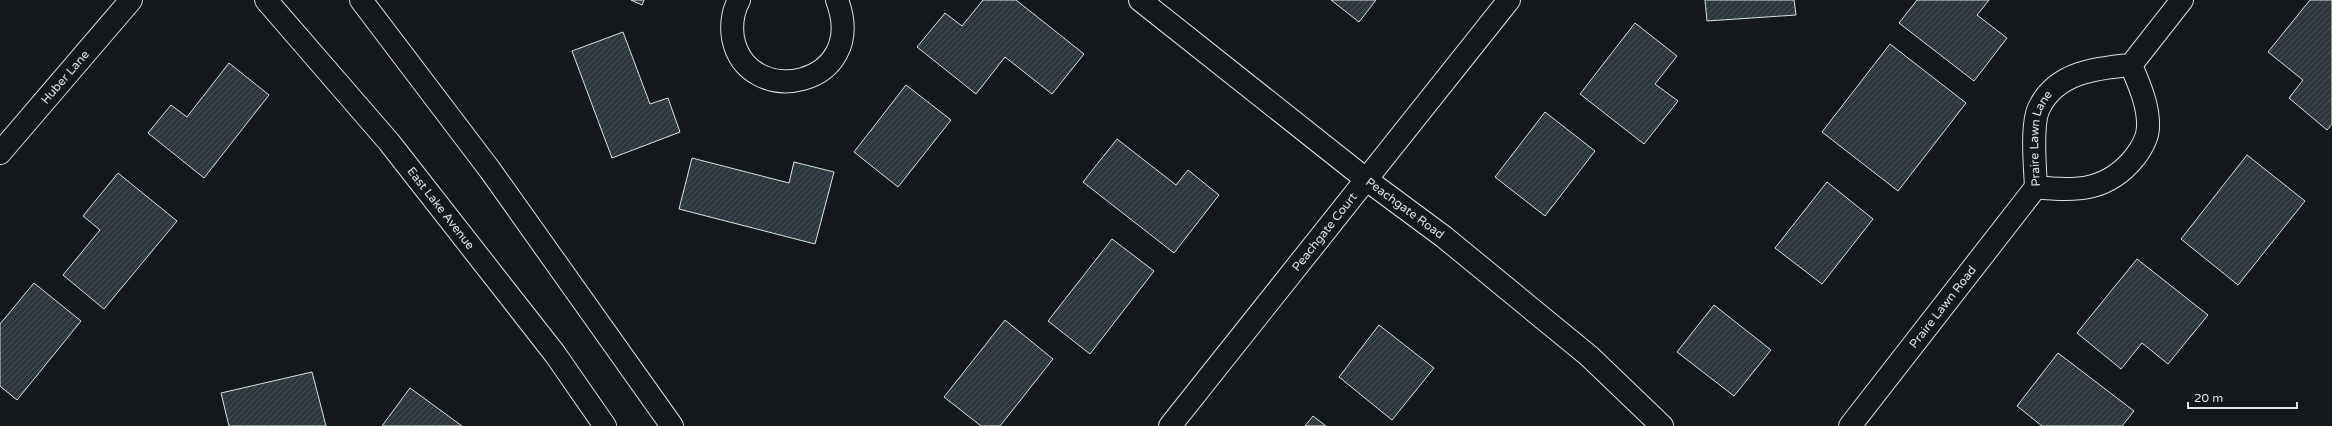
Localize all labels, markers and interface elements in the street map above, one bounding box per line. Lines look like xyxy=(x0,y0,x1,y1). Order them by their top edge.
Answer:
street label: Huber Lane xyxy=(38,47,92,107)
street label: Praire Lawn Lane xyxy=(2027,87,2055,187)
street label: East Lake Avenue xyxy=(404,164,478,252)
street label: Peachgate Road xyxy=(1363,175,1447,242)
street label: Peachgate Court xyxy=(1289,190,1360,274)
street label: Praire Lawn Road xyxy=(1906,263,1979,351)
scale bar xyxy=(2188,384,2297,410)
text: 20 m xyxy=(2194,391,2223,405)

